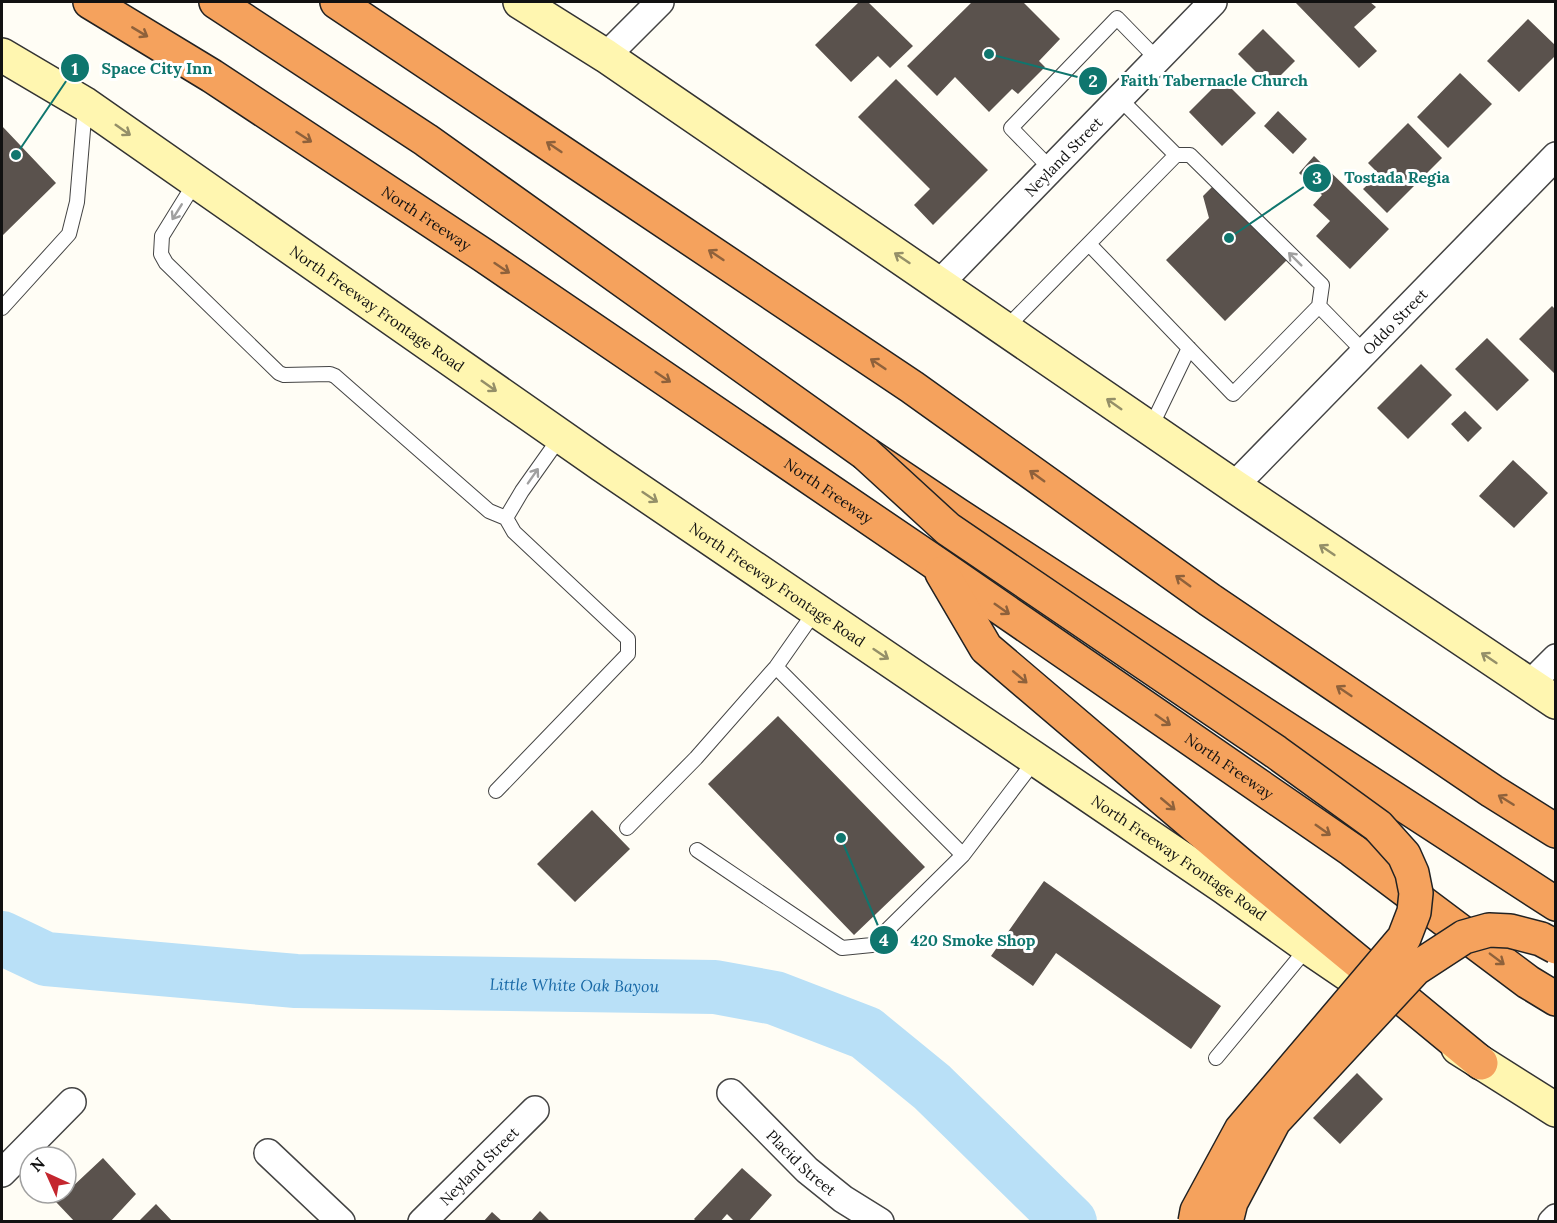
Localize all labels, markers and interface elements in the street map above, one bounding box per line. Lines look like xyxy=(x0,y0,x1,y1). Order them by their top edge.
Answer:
one-way arrow xyxy=(131,26,148,38)
callout: Space City Inn xyxy=(60,51,225,85)
text: 1 xyxy=(71,57,79,80)
text: Space City Inn xyxy=(102,58,212,78)
callout: Faith Tabernacle Church xyxy=(1078,64,1320,98)
text: 2 xyxy=(1088,69,1098,92)
text: Faith Tabernacle Church xyxy=(1120,70,1308,90)
street label: Neyland Street xyxy=(1020,112,1106,200)
one-way arrow xyxy=(114,124,130,136)
one-way arrow xyxy=(295,131,312,143)
one-way arrow xyxy=(546,140,563,152)
callout: Tostada Regia xyxy=(1302,161,1462,195)
text: 3 xyxy=(1312,166,1322,189)
text: Tostada Regia xyxy=(1344,167,1450,187)
street label: North Freeway xyxy=(378,181,475,254)
one-way arrow xyxy=(170,203,182,220)
street label: North Freeway Frontage Road xyxy=(287,241,468,376)
one-way arrow xyxy=(708,249,725,261)
one-way arrow xyxy=(1288,251,1303,266)
one-way arrow xyxy=(894,252,910,264)
one-way arrow xyxy=(493,262,509,274)
street label: Oddo Street xyxy=(1358,284,1431,358)
one-way arrow xyxy=(870,358,887,370)
one-way arrow xyxy=(654,372,671,384)
one-way arrow xyxy=(481,380,497,392)
one-way arrow xyxy=(1107,398,1123,410)
street label: North Freeway xyxy=(781,454,877,527)
one-way arrow xyxy=(527,469,539,485)
one-way arrow xyxy=(1030,470,1046,483)
one-way arrow xyxy=(641,491,657,503)
street label: North Freeway Frontage Road xyxy=(686,518,869,650)
one-way arrow xyxy=(1319,543,1336,556)
one-way arrow xyxy=(1175,575,1192,587)
one-way arrow xyxy=(993,603,1010,615)
one-way arrow xyxy=(872,647,889,660)
one-way arrow xyxy=(1481,652,1498,665)
one-way arrow xyxy=(1012,671,1028,684)
one-way arrow xyxy=(1336,685,1353,697)
one-way arrow xyxy=(1154,714,1170,726)
street label: North Freeway xyxy=(1182,728,1278,803)
street label: North Freeway Frontage Road xyxy=(1088,791,1271,924)
one-way arrow xyxy=(1498,793,1515,805)
one-way arrow xyxy=(1160,797,1175,811)
one-way arrow xyxy=(1315,824,1331,836)
callout: 420 Smoke Shop xyxy=(869,923,1048,957)
text: 4 xyxy=(879,928,889,951)
text: 420 Smoke Shop xyxy=(911,930,1036,950)
one-way arrow xyxy=(1489,952,1505,965)
water label: Little White Oak Bayou xyxy=(489,974,660,996)
street label: Neyland Street xyxy=(435,1122,522,1209)
street label: Placid Street xyxy=(763,1125,840,1200)
north arrow xyxy=(18,1145,78,1205)
text: N xyxy=(26,1153,49,1176)

